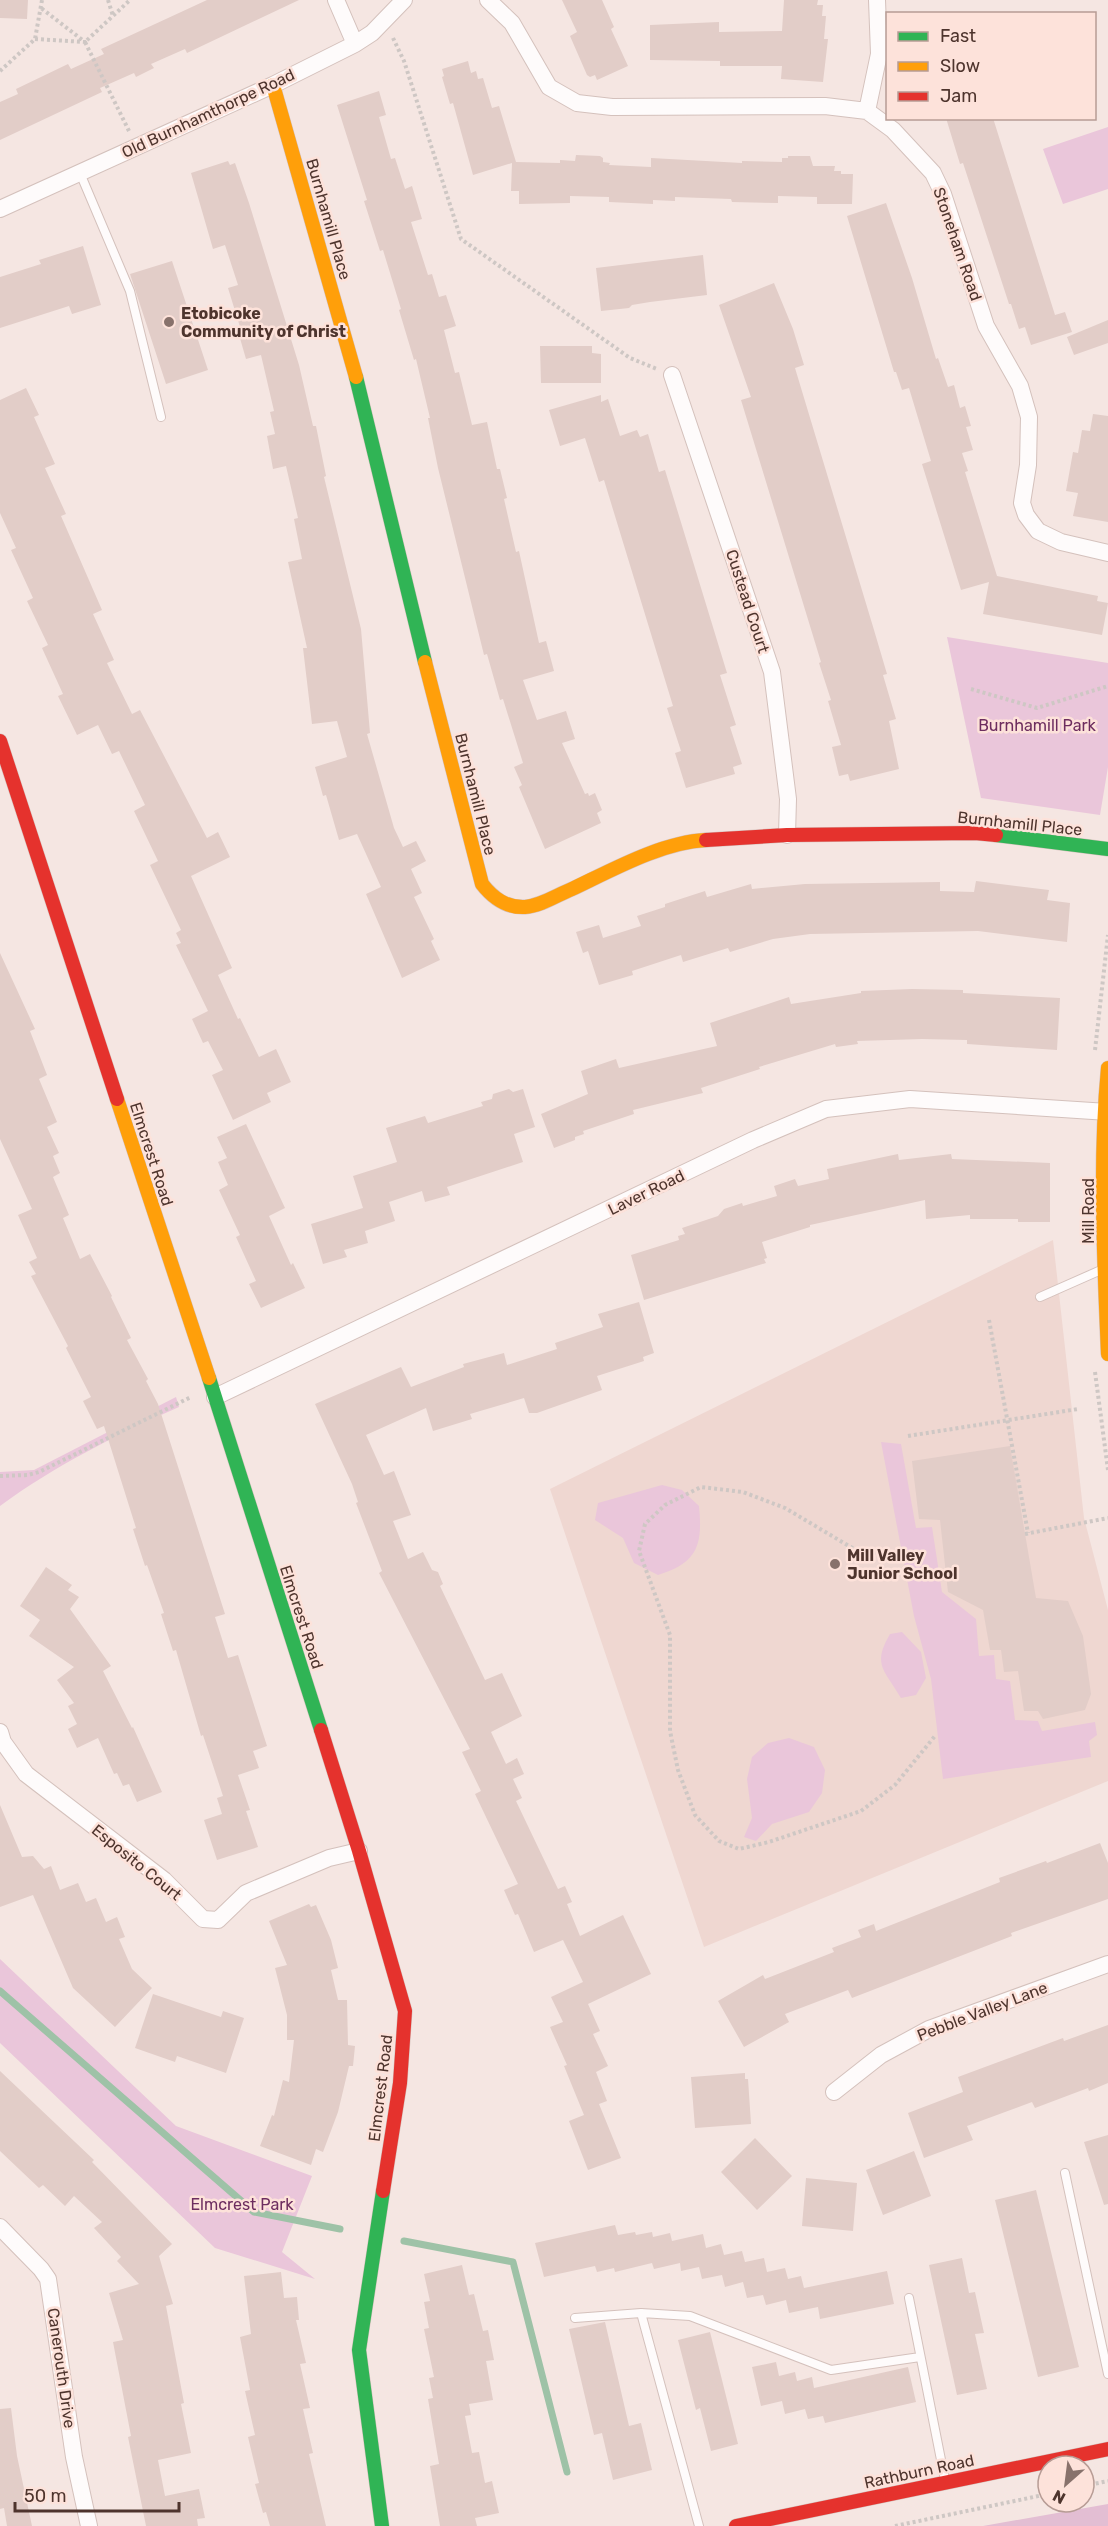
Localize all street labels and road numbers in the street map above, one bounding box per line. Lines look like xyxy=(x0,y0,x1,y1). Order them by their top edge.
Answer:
street label: Old Burnhamthorpe Road xyxy=(119,65,298,162)
street label: Burnhamill Place xyxy=(302,156,355,282)
street label: Stoneham Road xyxy=(929,185,986,303)
street label: Custead Court xyxy=(722,547,773,655)
street label: Burnhamill Place xyxy=(451,731,500,857)
street label: Burnhamill Place xyxy=(957,808,1083,839)
street label: Elmcrest Road xyxy=(126,1100,177,1208)
street label: Laver Road xyxy=(605,1166,688,1219)
street label: Mill Road xyxy=(1079,1178,1098,1244)
street label: Elmcrest Road xyxy=(276,1563,327,1671)
street label: Esposito Court xyxy=(88,1820,185,1904)
street label: Pebble Valley Lane xyxy=(914,1978,1050,2045)
street label: Elmcrest Road xyxy=(365,2033,396,2143)
street label: Canerouth Drive xyxy=(44,2307,79,2429)
street label: Rathburn Road xyxy=(862,2451,976,2492)

